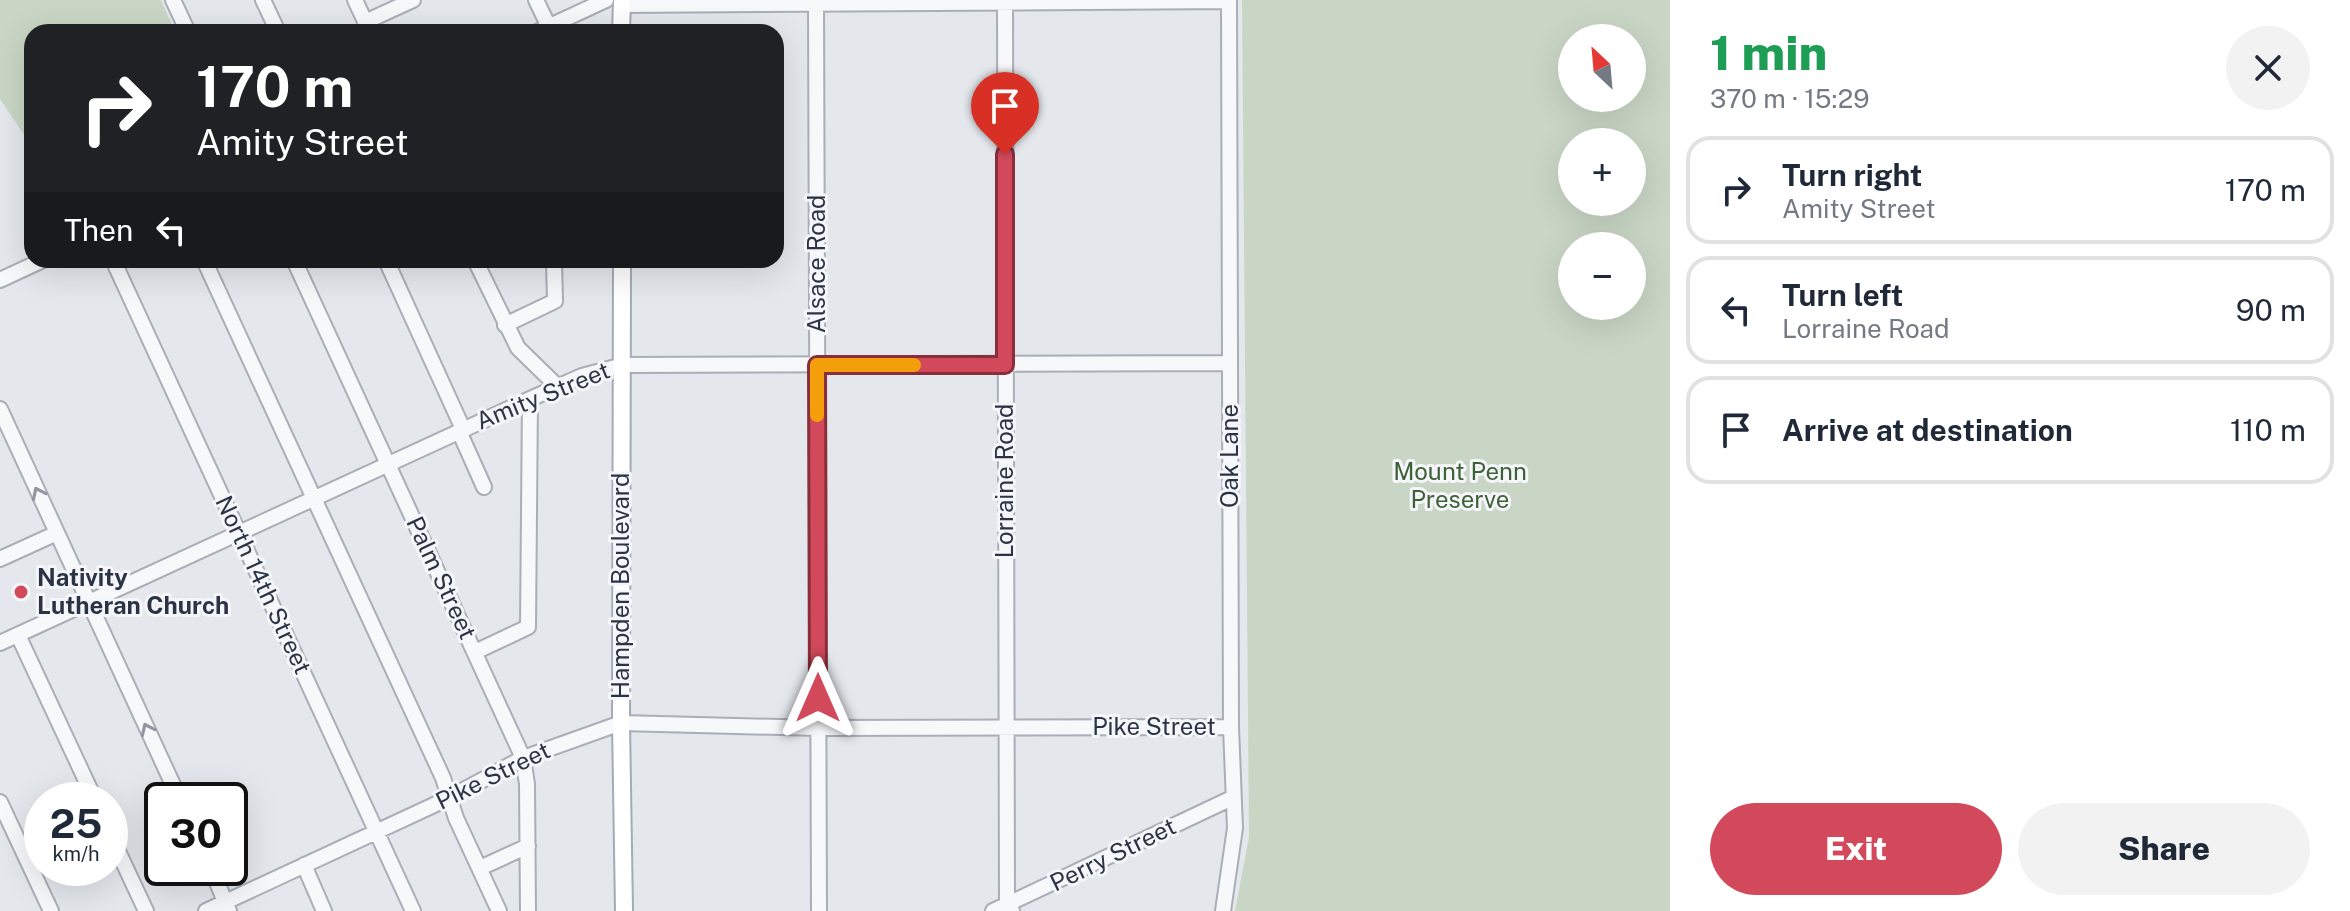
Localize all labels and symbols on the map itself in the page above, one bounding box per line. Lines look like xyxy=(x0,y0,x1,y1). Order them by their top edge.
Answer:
north arrow xyxy=(1558,24,1646,112)
pin xyxy=(971,72,1039,154)
street label: Alsace Road xyxy=(802,195,830,333)
street label: Amity Street xyxy=(472,356,614,435)
street label: Lorraine Road xyxy=(990,404,1018,558)
street label: Oak Lane xyxy=(1215,404,1243,508)
park label: Mount Penn Preserve xyxy=(1393,457,1527,513)
street label: Hampden Boulevard xyxy=(606,473,634,699)
one-way arrow xyxy=(32,487,48,501)
street label: North 14th Street xyxy=(210,491,317,678)
street label: Palm Street xyxy=(401,512,483,643)
place label: Nativity Lutheran Church xyxy=(37,563,229,619)
marker: Nativity Lutheran Church xyxy=(12,583,30,601)
position arrow xyxy=(776,656,860,740)
street label: Pike Street xyxy=(1092,712,1216,740)
one-way arrow xyxy=(141,723,157,737)
street label: Pike Street xyxy=(431,735,554,815)
speed limit sign: 30 xyxy=(144,782,248,886)
street label: Perry Street xyxy=(1045,812,1180,897)

